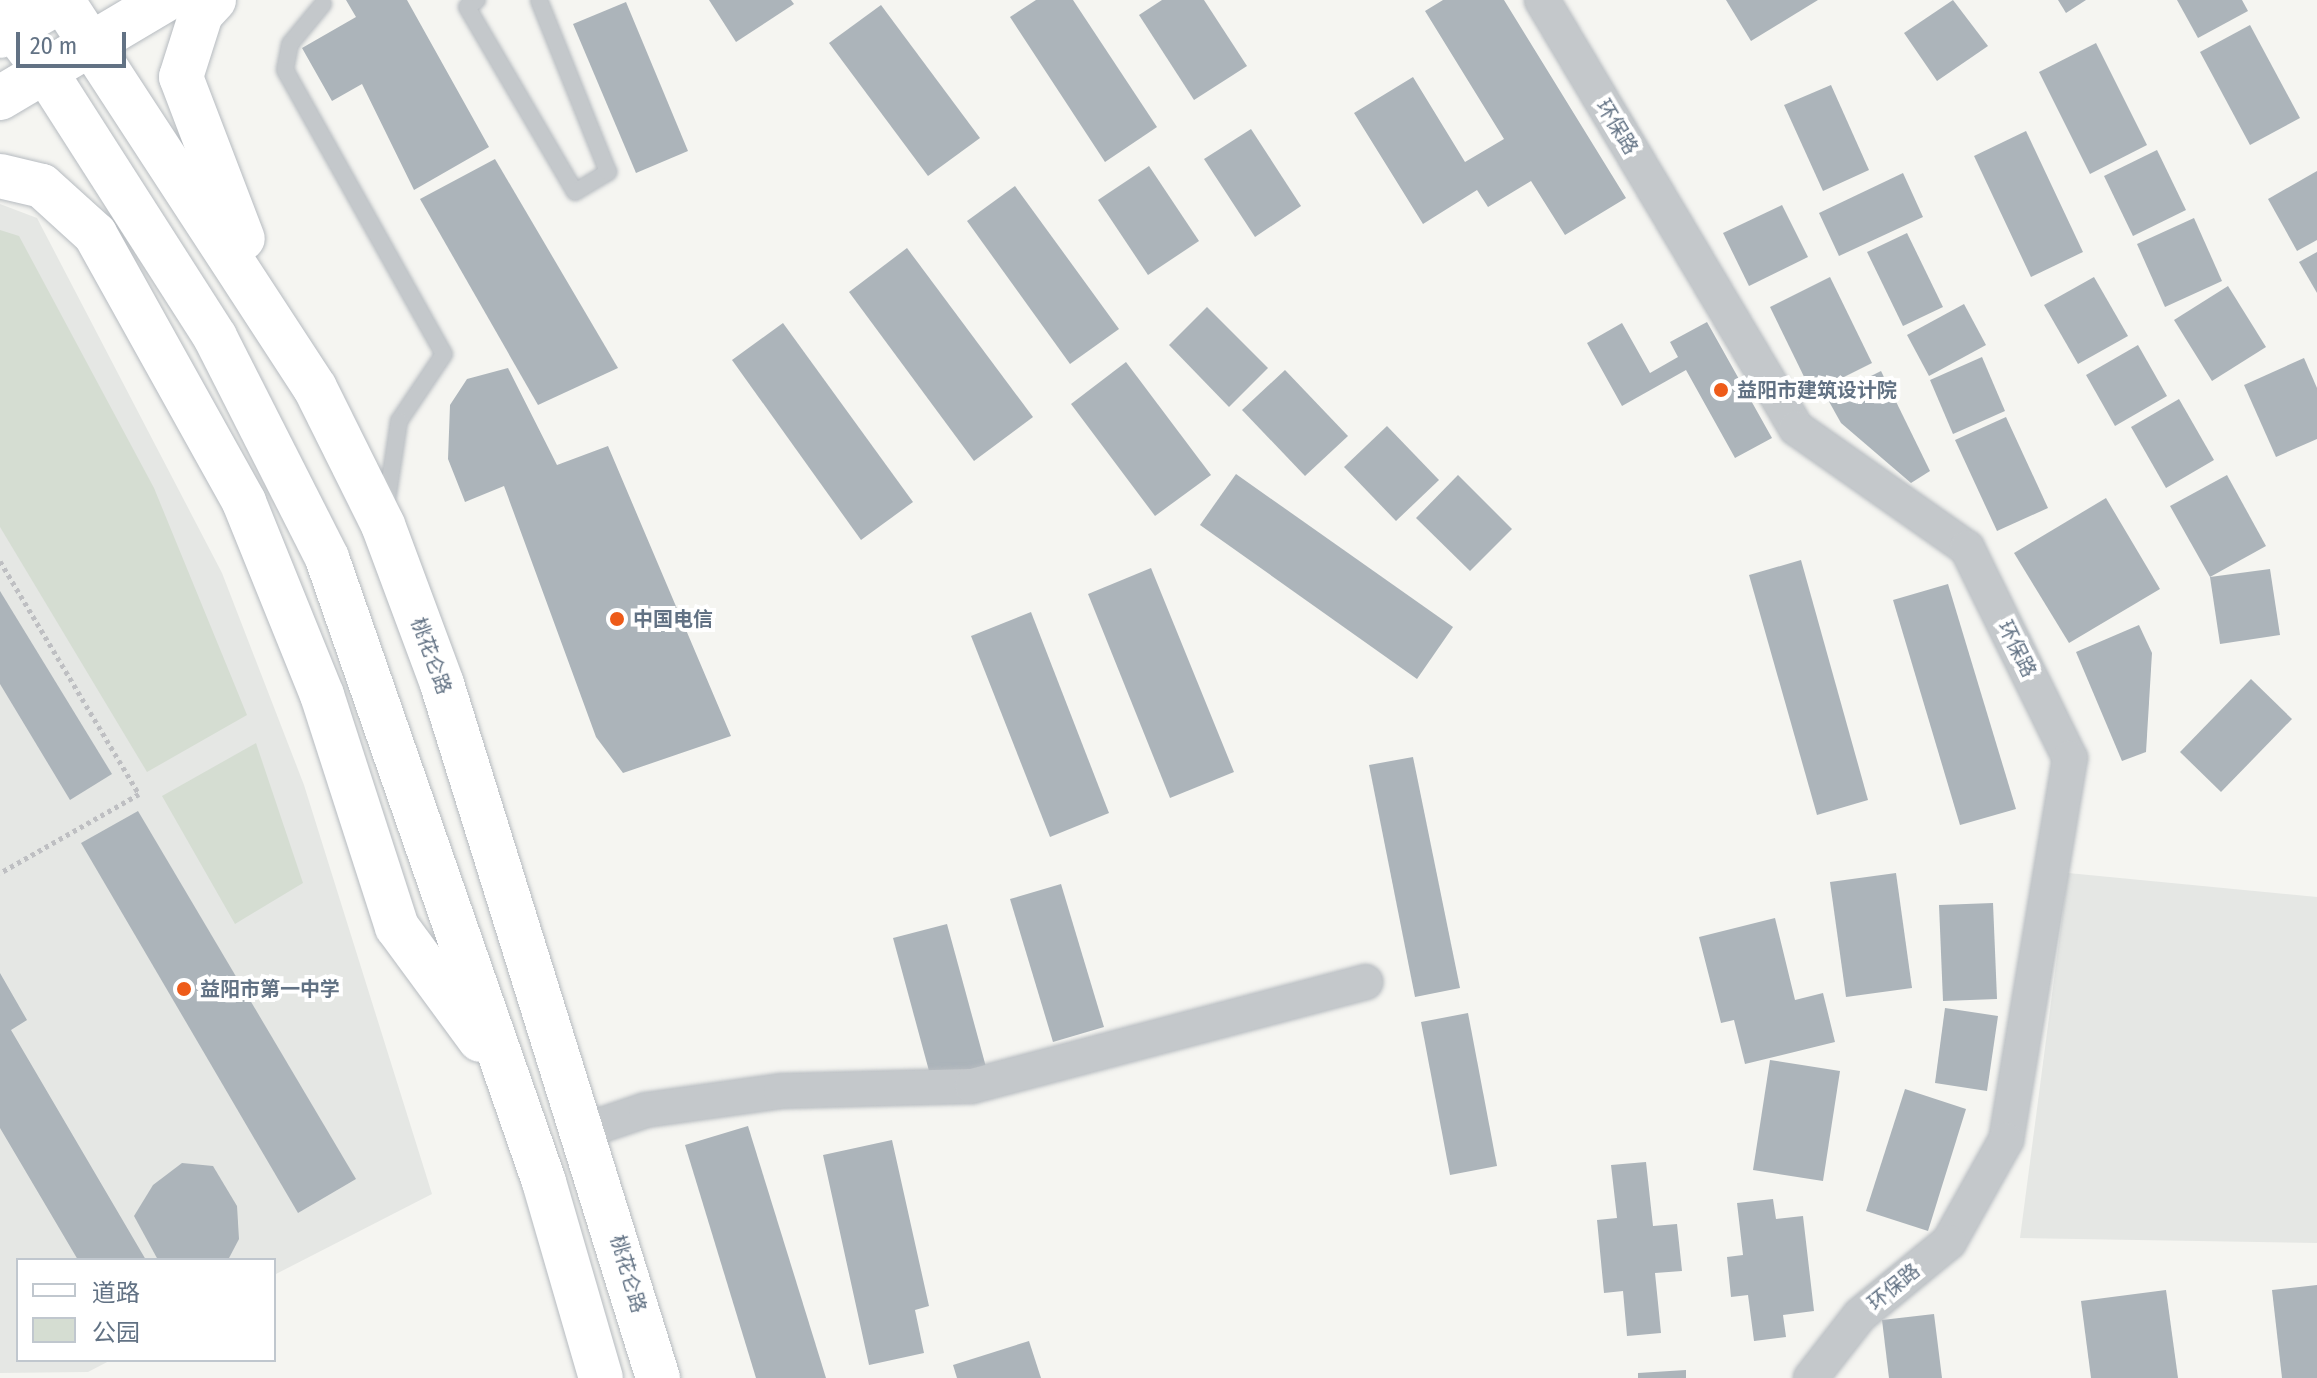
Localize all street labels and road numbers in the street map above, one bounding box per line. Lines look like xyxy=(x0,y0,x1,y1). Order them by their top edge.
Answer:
street label: 环保路 xyxy=(1591,95,1643,159)
street label: 桃花仑路 xyxy=(406,614,456,698)
street label: 环保路 xyxy=(1993,617,2041,681)
street label: 桃花仑路 xyxy=(605,1232,651,1316)
street label: 环保路 xyxy=(1863,1259,1925,1315)

